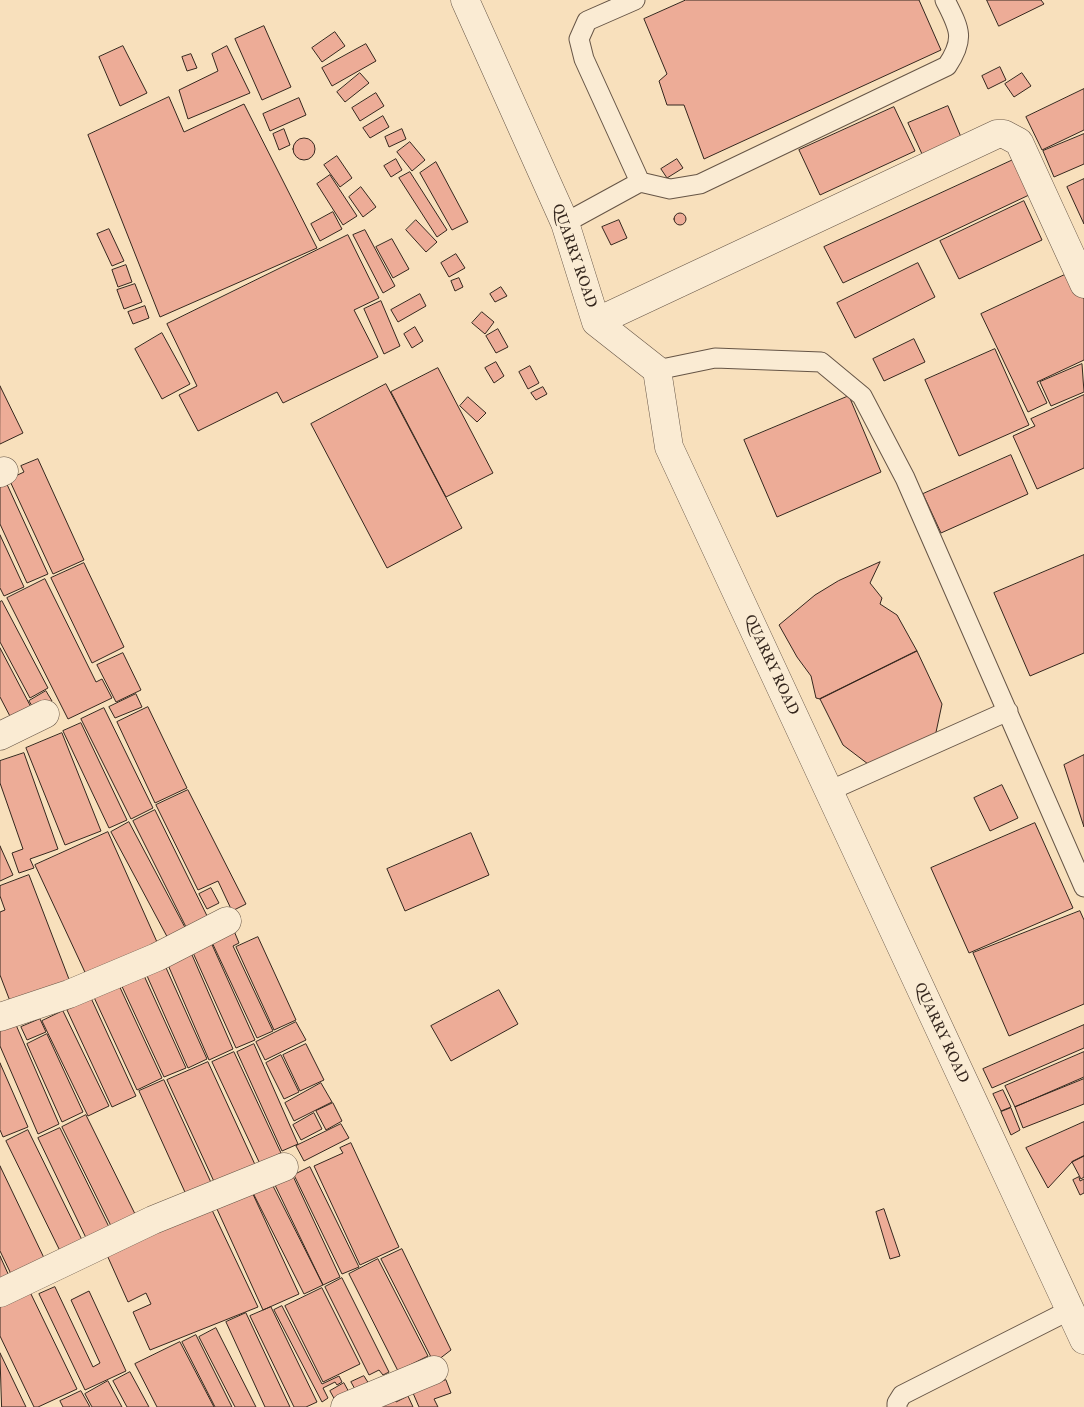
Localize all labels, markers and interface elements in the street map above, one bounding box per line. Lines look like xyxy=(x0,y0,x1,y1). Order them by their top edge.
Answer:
street label: QUARRY ROAD xyxy=(548,202,600,310)
street label: QUARRY ROAD xyxy=(740,612,802,718)
street label: QUARRY ROAD xyxy=(910,980,972,1086)

